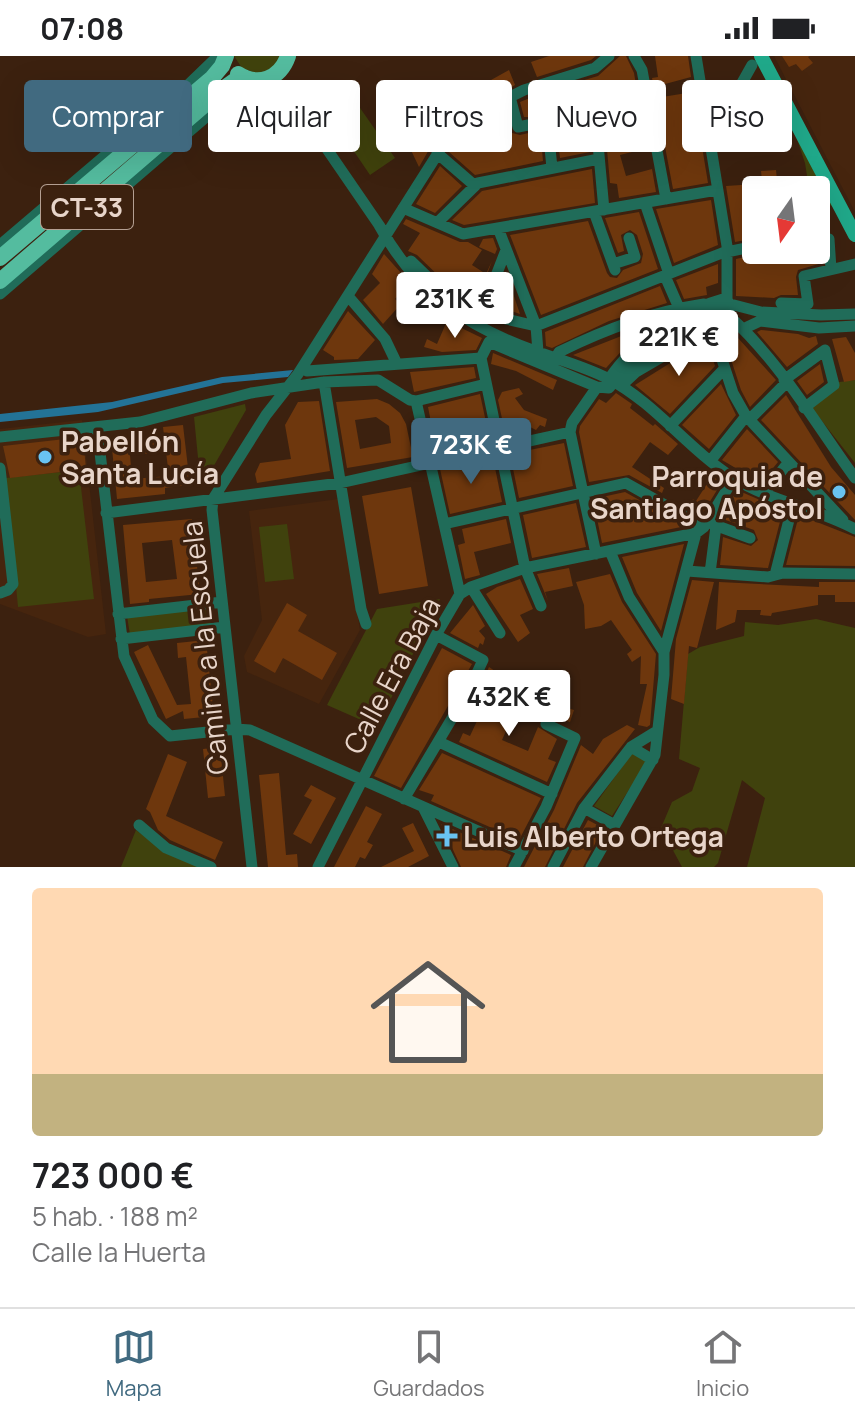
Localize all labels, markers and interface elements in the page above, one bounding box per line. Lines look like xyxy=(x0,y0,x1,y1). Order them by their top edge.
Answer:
text: 07:08 xyxy=(40,8,124,49)
chip: Comprar xyxy=(24,80,192,152)
chip: Alquilar xyxy=(208,80,360,152)
chip: Filtros xyxy=(376,80,512,152)
chip: Nuevo xyxy=(528,80,666,152)
chip: Piso xyxy=(682,80,792,152)
north arrow xyxy=(742,176,830,264)
map controls xyxy=(742,176,830,264)
road number: CT-33 xyxy=(41,185,133,229)
pin: 231K € xyxy=(390,272,520,340)
text: 231K € xyxy=(414,280,496,316)
pin: 221K € xyxy=(614,310,744,378)
text: 221K € xyxy=(638,318,720,354)
pin: 723K € xyxy=(406,418,536,486)
place label: Pabellón Santa Lucía xyxy=(61,422,219,492)
text: 723K € xyxy=(429,426,513,462)
marker: Pabellón Santa Lucía xyxy=(36,448,54,466)
place label: Parroquia de Santiago Apóstol xyxy=(590,457,823,527)
marker: Parroquia de Santiago Apóstol xyxy=(830,483,848,501)
street label: Camino a la Escuela xyxy=(172,519,236,777)
street label: Calle Era Baja xyxy=(334,590,448,760)
pin: 432K € xyxy=(444,670,574,738)
text: 432K € xyxy=(466,678,552,714)
place label: Luis Alberto Ortega xyxy=(463,817,724,855)
marker: Luis Alberto Ortega xyxy=(438,827,456,845)
icon: home xyxy=(356,940,500,1084)
text: 723 000 € xyxy=(32,1152,194,1198)
text: 5 hab. · 188 m² xyxy=(32,1198,198,1234)
text: Calle la Huerta xyxy=(32,1234,206,1270)
tab: Mapa xyxy=(106,1325,162,1403)
tab: Guardados xyxy=(373,1325,484,1403)
tab: Inicio xyxy=(696,1325,749,1403)

